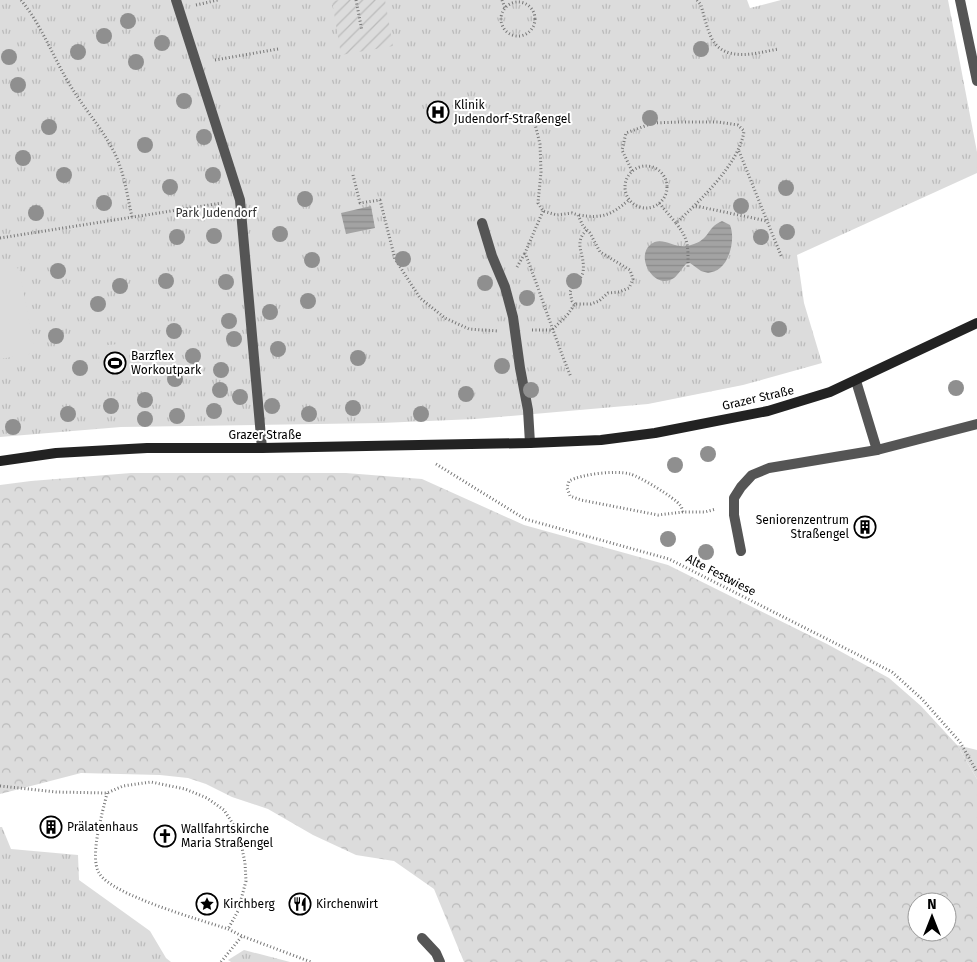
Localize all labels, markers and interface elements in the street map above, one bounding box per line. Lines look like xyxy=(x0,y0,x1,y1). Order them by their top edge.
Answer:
place label: Klinik Judendorf-Straßengel xyxy=(454,98,571,126)
hospital icon: Klinik Judendorf-Straßengel xyxy=(426,100,450,124)
park label: Park Judendorf xyxy=(175,206,257,220)
place label: Barzflex Workoutpark xyxy=(131,349,202,377)
sports icon: Barzflex Workoutpark xyxy=(103,351,127,375)
street label: Grazer Straße xyxy=(721,383,795,413)
street label: Grazer Straße xyxy=(228,428,302,442)
place label: Seniorenzentrum Straßengel xyxy=(756,513,849,541)
building icon: Seniorenzentrum Straßengel xyxy=(853,515,877,539)
street label: Alte Festwiese xyxy=(684,551,758,599)
building icon: Prälatenhaus xyxy=(39,815,63,839)
place label: Prälatenhaus xyxy=(67,820,139,834)
place label: Wallfahrtskirche Maria Straßengel xyxy=(181,822,273,850)
church icon: Wallfahrtskirche Maria Straßengel xyxy=(153,824,177,848)
place icon: Kirchberg xyxy=(195,892,219,916)
restaurant icon: Kirchenwirt xyxy=(288,892,312,916)
north arrow xyxy=(907,892,957,942)
text: N xyxy=(927,896,937,913)
place label: Kirchberg xyxy=(223,897,276,911)
place label: Kirchenwirt xyxy=(316,897,379,911)

